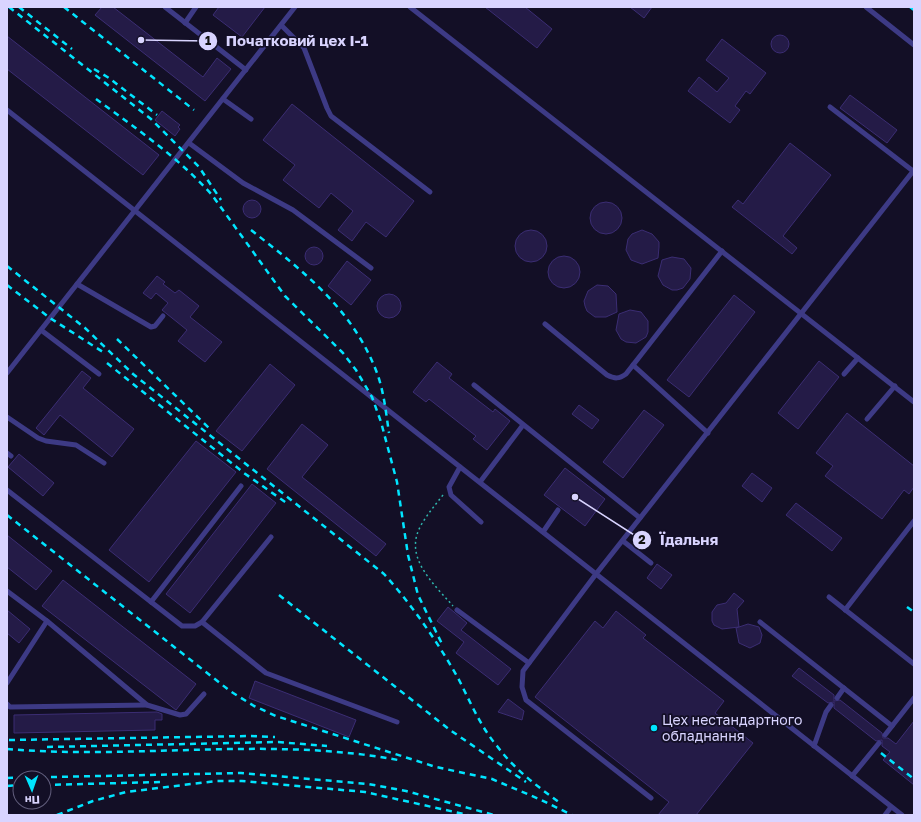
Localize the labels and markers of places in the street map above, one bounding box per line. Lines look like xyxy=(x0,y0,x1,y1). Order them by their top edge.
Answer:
callout: Початковий цех І-1 xyxy=(198,27,376,54)
callout: Їдальня xyxy=(632,527,726,554)
place label: Цех нестандартного обладнання xyxy=(662,711,802,744)
marker: Цех нестандартного обладнання xyxy=(649,723,659,733)

